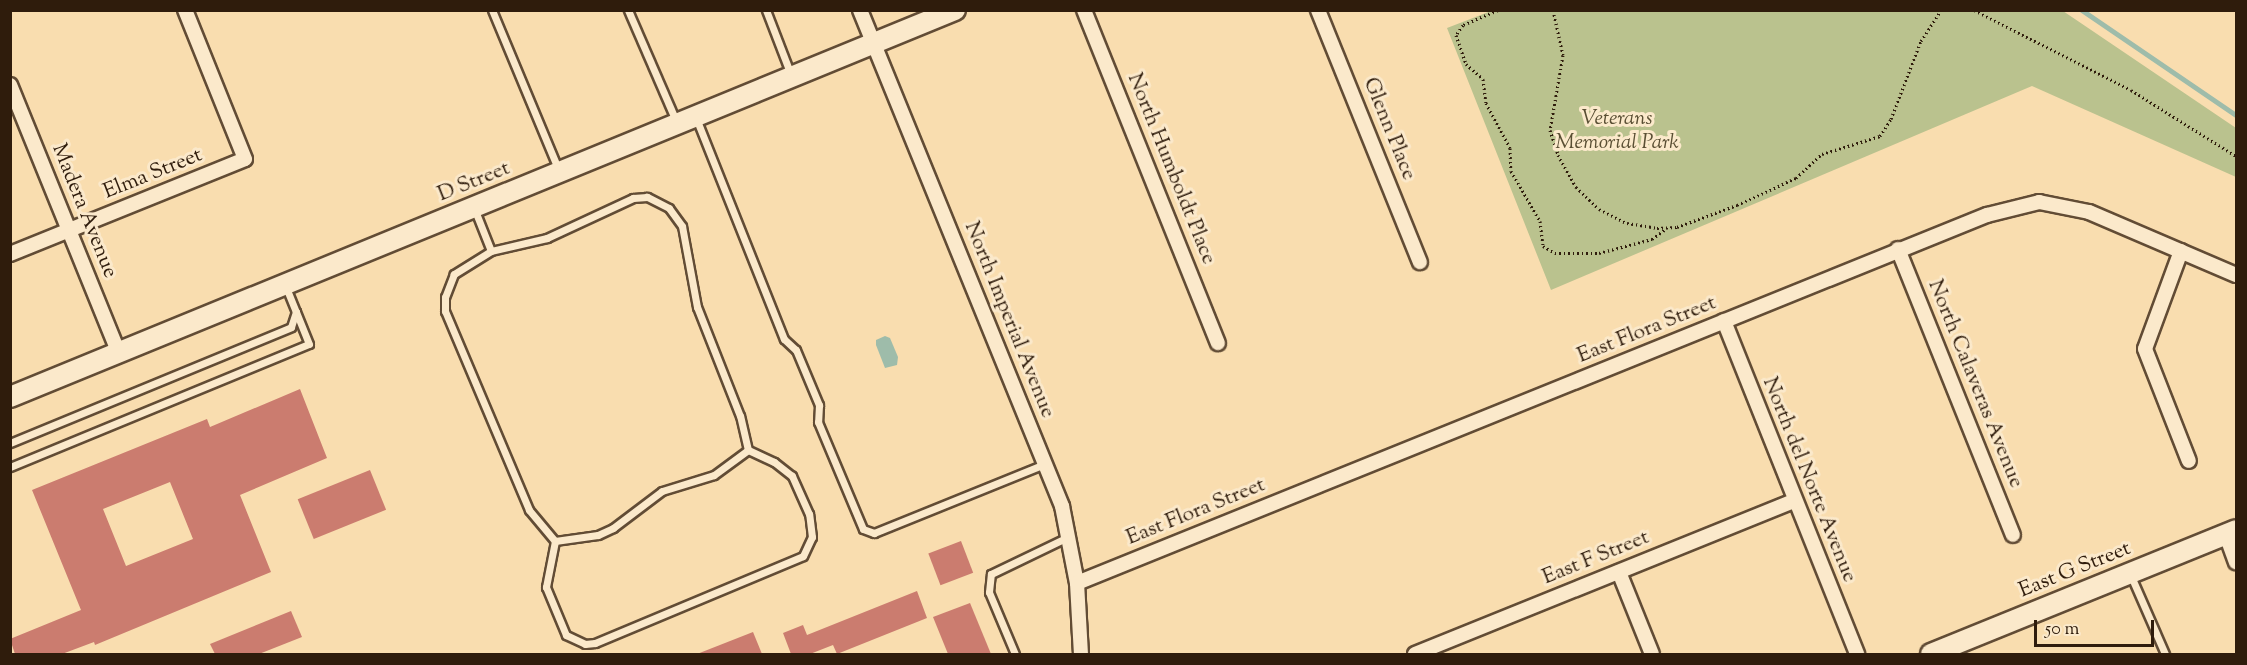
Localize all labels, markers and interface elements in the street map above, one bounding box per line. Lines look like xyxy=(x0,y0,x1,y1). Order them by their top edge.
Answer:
street label: North Humboldt Place xyxy=(1121,70,1221,268)
street label: Glenn Place xyxy=(1357,74,1421,184)
park label: Veterans Memorial Park xyxy=(1555,106,1679,156)
street label: Madera Avenue xyxy=(46,140,122,282)
street label: Elma Street xyxy=(100,143,206,205)
street label: D Street xyxy=(434,156,514,208)
street label: North Imperial Avenue xyxy=(958,218,1060,422)
street label: North Calaveras Avenue xyxy=(1922,276,2028,492)
street label: East Flora Street xyxy=(1574,291,1720,369)
street label: North del Norte Avenue xyxy=(1756,374,1862,586)
street label: East Flora Street xyxy=(1123,473,1269,551)
street label: East F Street xyxy=(1539,525,1653,591)
street label: East G Street xyxy=(2016,536,2134,604)
scale bar xyxy=(2037,608,2157,646)
text: 50 m xyxy=(2045,617,2079,643)

